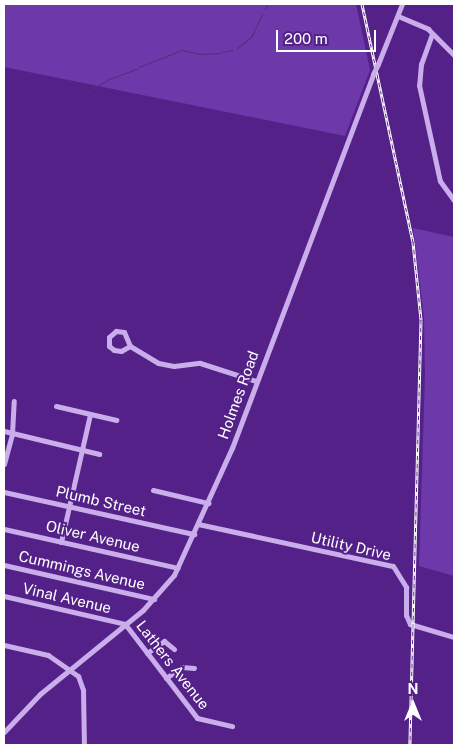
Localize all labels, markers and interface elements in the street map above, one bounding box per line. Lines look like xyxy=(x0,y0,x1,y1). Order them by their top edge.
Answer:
scale bar xyxy=(278,20,378,52)
text: 200 m xyxy=(284,30,328,47)
street label: Holmes Road xyxy=(214,348,262,442)
street label: Plumb Street xyxy=(54,482,148,520)
street label: Oliver Avenue xyxy=(44,516,142,556)
street label: Utility Drive xyxy=(309,528,393,564)
street label: Cummings Avenue xyxy=(17,547,147,593)
street label: Vinal Avenue xyxy=(21,579,113,617)
street label: Lathers Avenue xyxy=(133,617,213,713)
north arrow xyxy=(388,679,438,729)
text: N xyxy=(408,681,418,697)

